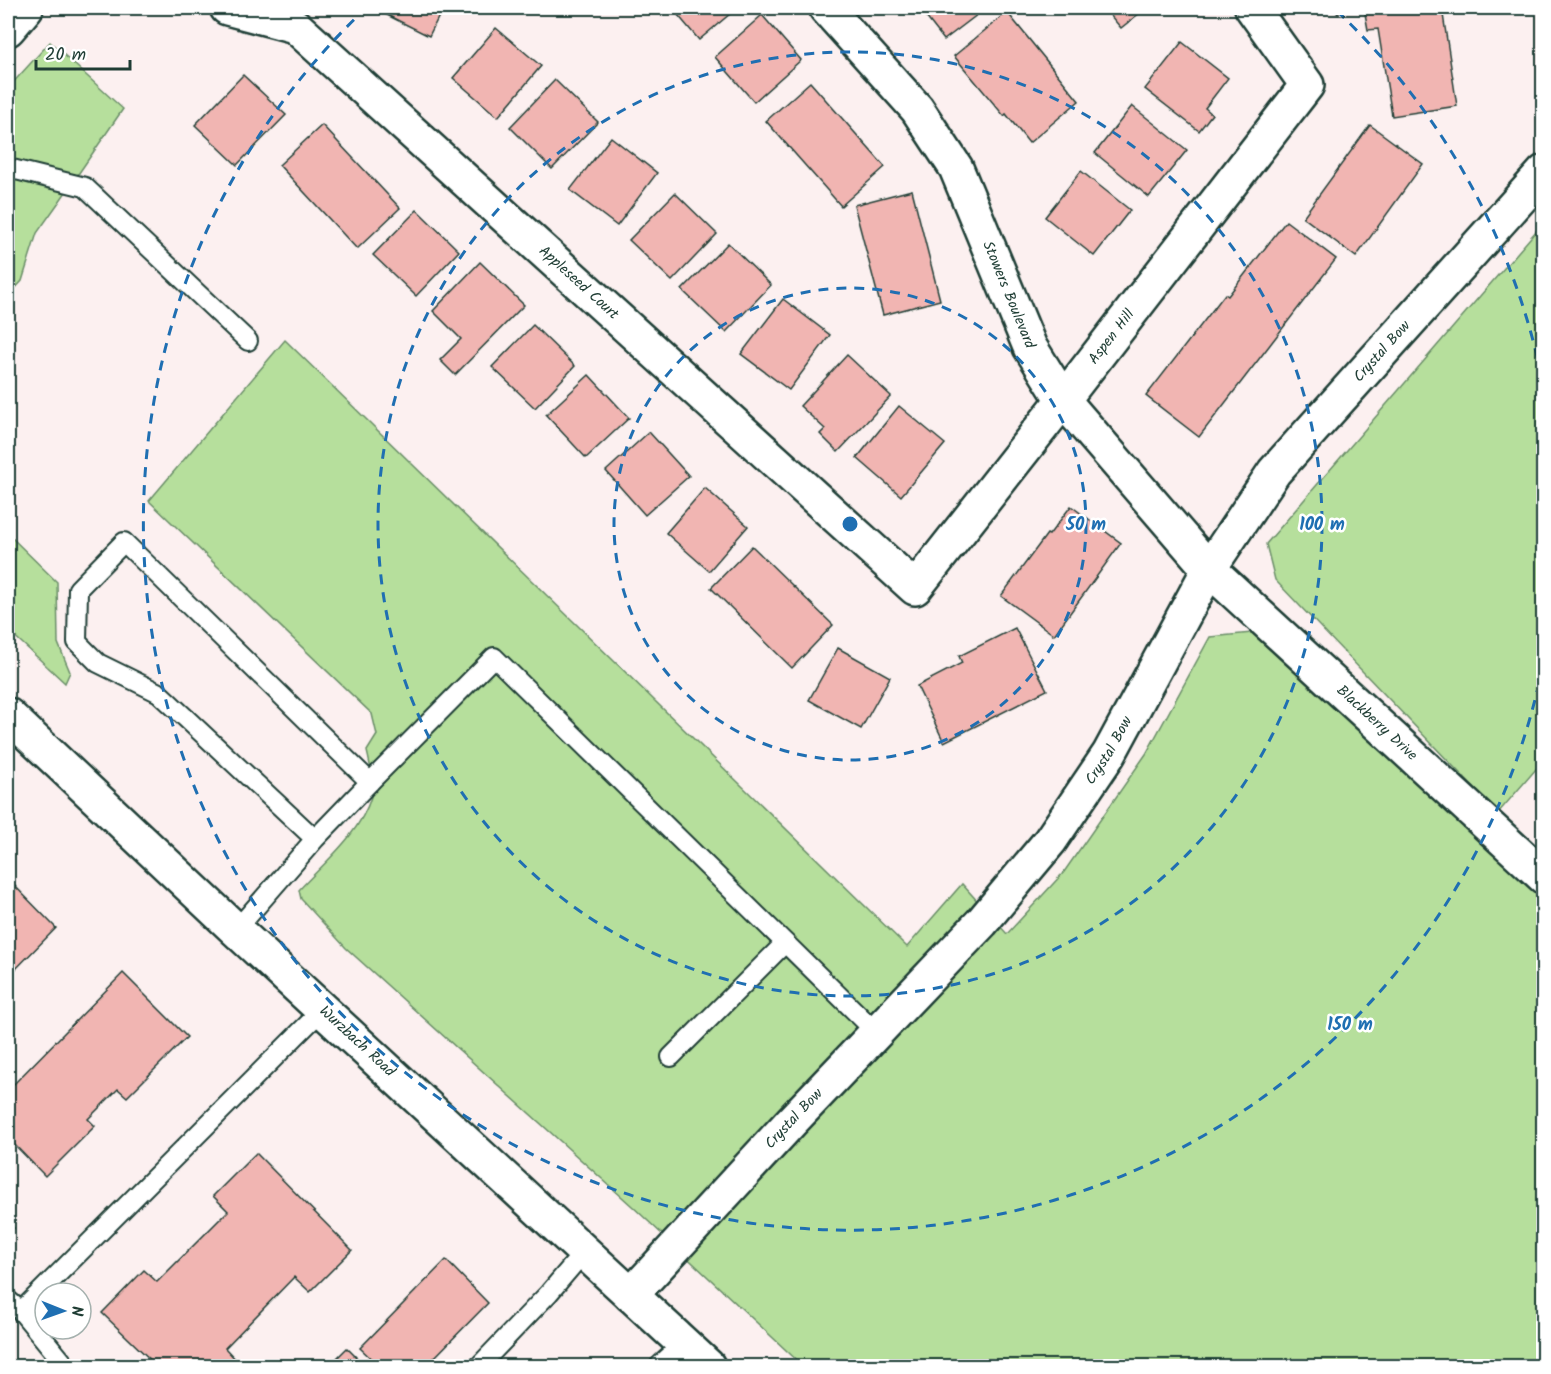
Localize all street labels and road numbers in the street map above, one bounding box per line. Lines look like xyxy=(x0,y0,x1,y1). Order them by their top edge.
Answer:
street label: Stowers Boulevard xyxy=(975,237,1042,353)
street label: Appleseed Court xyxy=(533,240,624,326)
street label: Aspen Hill xyxy=(1083,304,1141,370)
street label: Crystal Bow xyxy=(1348,315,1417,388)
street label: Blackberry Drive xyxy=(1331,680,1423,767)
street label: Crystal Bow xyxy=(1079,711,1140,790)
street label: Wurzbach Road xyxy=(313,1000,401,1084)
street label: Crystal Bow xyxy=(759,1082,830,1155)

